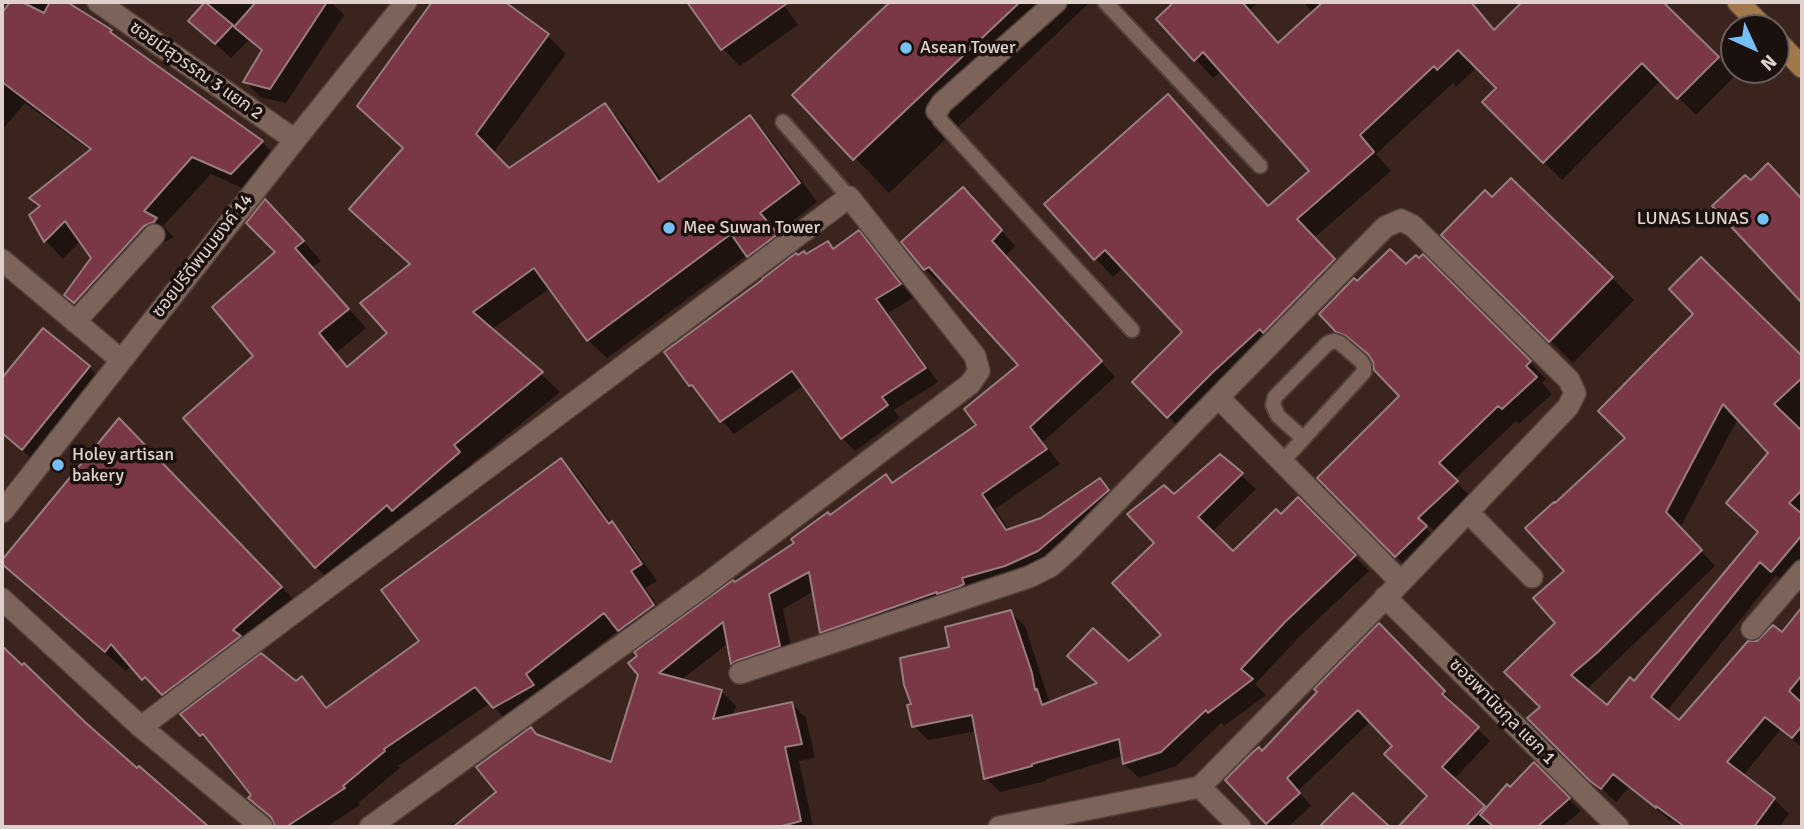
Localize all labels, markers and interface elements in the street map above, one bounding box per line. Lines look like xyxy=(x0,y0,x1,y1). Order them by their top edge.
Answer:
north arrow xyxy=(1720,14,1790,84)
street label: ซอยมีสุวรรณ 3 แยก 2 xyxy=(125,17,267,125)
place label: Asean Tower xyxy=(920,37,1016,59)
marker: Asean Tower xyxy=(898,40,914,56)
text: N xyxy=(1755,49,1782,76)
street label: ซอยปรีดีพนมยงค์ 14 xyxy=(148,190,258,322)
place label: LUNAS LUNAS xyxy=(1637,208,1749,230)
marker: LUNAS LUNAS xyxy=(1755,211,1771,227)
place label: Mee Suwan Tower xyxy=(683,217,820,239)
marker: Mee Suwan Tower xyxy=(661,220,677,236)
place label: Holey artisan bakery xyxy=(72,444,174,486)
marker: Holey artisan bakery xyxy=(50,457,66,473)
street label: ซอยพานิชกุล แยก 1 xyxy=(1444,654,1560,770)

